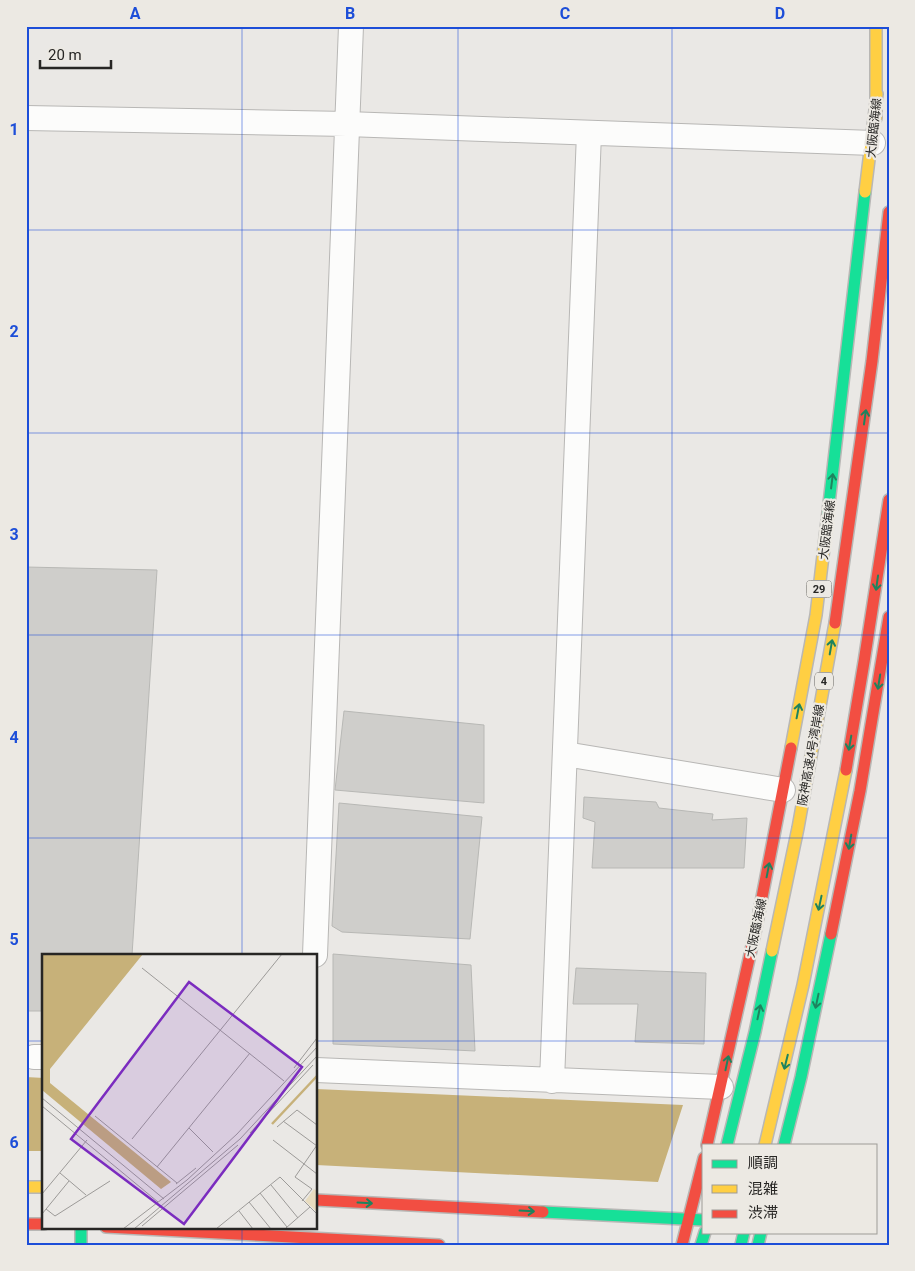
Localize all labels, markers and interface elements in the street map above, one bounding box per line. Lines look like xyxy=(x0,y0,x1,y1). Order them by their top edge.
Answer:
text: A xyxy=(130,4,141,23)
text: B xyxy=(345,4,355,23)
text: C xyxy=(560,4,570,23)
text: D xyxy=(775,4,785,23)
scale bar xyxy=(40,38,111,70)
text: 20 m xyxy=(48,46,82,64)
street label: 大阪臨海線 xyxy=(864,97,884,159)
text: 1 xyxy=(9,120,19,139)
text: 2 xyxy=(9,322,19,341)
one-way arrow xyxy=(860,409,870,425)
one-way arrow xyxy=(827,473,837,489)
street label: 大阪臨海線 xyxy=(816,499,838,561)
text: 3 xyxy=(9,525,19,544)
one-way arrow xyxy=(872,574,882,590)
road number: 29 xyxy=(806,580,832,598)
one-way arrow xyxy=(826,639,836,655)
road number: 4 xyxy=(815,672,833,689)
one-way arrow xyxy=(873,674,883,690)
one-way arrow xyxy=(794,703,804,719)
street label: 阪神高速4号湾岸線 xyxy=(795,703,827,807)
text: 4 xyxy=(9,728,19,747)
one-way arrow xyxy=(845,734,854,750)
one-way arrow xyxy=(844,834,854,850)
one-way arrow xyxy=(763,863,773,879)
one-way arrow xyxy=(815,894,824,910)
street label: 大阪臨海線 xyxy=(743,897,769,959)
text: 5 xyxy=(9,930,19,949)
inset map xyxy=(42,954,318,1228)
one-way arrow xyxy=(812,993,821,1009)
one-way arrow xyxy=(755,1005,764,1021)
one-way arrow xyxy=(781,1053,790,1069)
one-way arrow xyxy=(722,1056,732,1072)
text: 6 xyxy=(9,1133,19,1152)
legend xyxy=(702,1144,878,1234)
text: 順調 xyxy=(748,1154,778,1172)
text: 混雑 xyxy=(748,1180,778,1198)
one-way arrow xyxy=(357,1198,373,1207)
text: 渋滞 xyxy=(748,1204,778,1222)
one-way arrow xyxy=(519,1206,535,1215)

